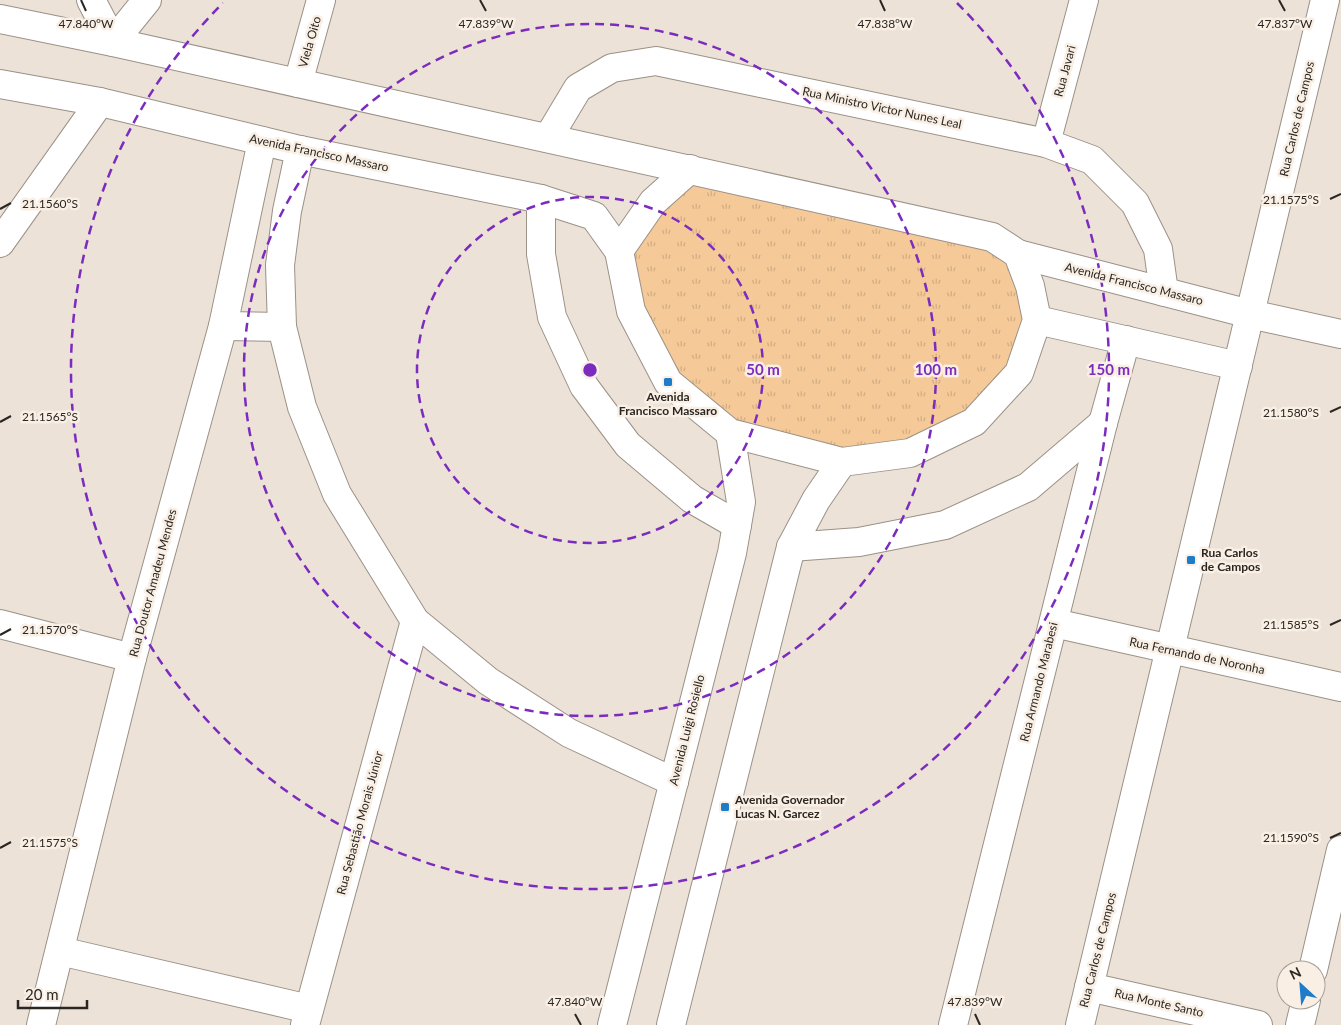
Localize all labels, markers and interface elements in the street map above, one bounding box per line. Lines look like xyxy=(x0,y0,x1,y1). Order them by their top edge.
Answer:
street label: Viela Oito xyxy=(295,14,324,69)
text: 47.840°W xyxy=(58,16,114,31)
text: 47.839°W xyxy=(458,16,514,31)
text: 47.838°W xyxy=(857,16,913,31)
text: 47.837°W xyxy=(1257,16,1313,31)
street label: Rua Javari xyxy=(1050,43,1079,98)
street label: Rua Carlos de Campos xyxy=(1276,60,1317,178)
street label: Rua Ministro Victor Nunes Leal xyxy=(801,83,963,132)
street label: Avenida Francisco Massaro xyxy=(248,130,390,175)
text: 21.1575°S xyxy=(1263,192,1319,207)
text: 21.1560°S xyxy=(22,196,78,211)
street label: Avenida Francisco Massaro xyxy=(1063,259,1205,308)
text: 50 m xyxy=(746,360,780,378)
text: 100 m xyxy=(915,360,957,378)
text: 150 m xyxy=(1088,360,1130,378)
centre of rings xyxy=(581,361,599,379)
marker: Avenida Francisco Massaro xyxy=(662,376,674,388)
place label: Avenida Francisco Massaro xyxy=(619,389,717,418)
text: 21.1580°S xyxy=(1263,405,1319,420)
text: 21.1565°S xyxy=(22,409,78,424)
street label: Rua Doutor Amadeu Mendes xyxy=(126,507,179,658)
place label: Rua Carlos de Campos xyxy=(1201,545,1260,574)
marker: Rua Carlos de Campos xyxy=(1185,554,1197,566)
text: 21.1585°S xyxy=(1263,617,1319,632)
street label: Rua Armando Marabesi xyxy=(1016,621,1061,743)
text: 21.1570°S xyxy=(22,622,78,637)
street label: Rua Fernando de Noronha xyxy=(1128,634,1266,677)
street label: Avenida Luigi Rosiello xyxy=(665,673,708,787)
street label: Rua Sebastião Morais Júnior xyxy=(333,749,386,896)
place label: Avenida Governador Lucas N. Garcez xyxy=(734,792,845,821)
marker: Avenida Governador Lucas N. Garcez xyxy=(719,801,731,813)
text: 21.1590°S xyxy=(1263,830,1319,845)
text: 21.1575°S xyxy=(22,835,78,850)
street label: Rua Carlos de Campos xyxy=(1076,891,1119,1009)
north arrow xyxy=(1276,960,1326,1010)
text: N xyxy=(1287,963,1304,983)
scale bar xyxy=(18,978,86,1010)
text: 20 m xyxy=(25,985,59,1003)
street label: Rua Monte Santo xyxy=(1113,985,1205,1020)
text: 47.840°W xyxy=(547,994,603,1009)
text: 47.839°W xyxy=(947,994,1003,1009)

